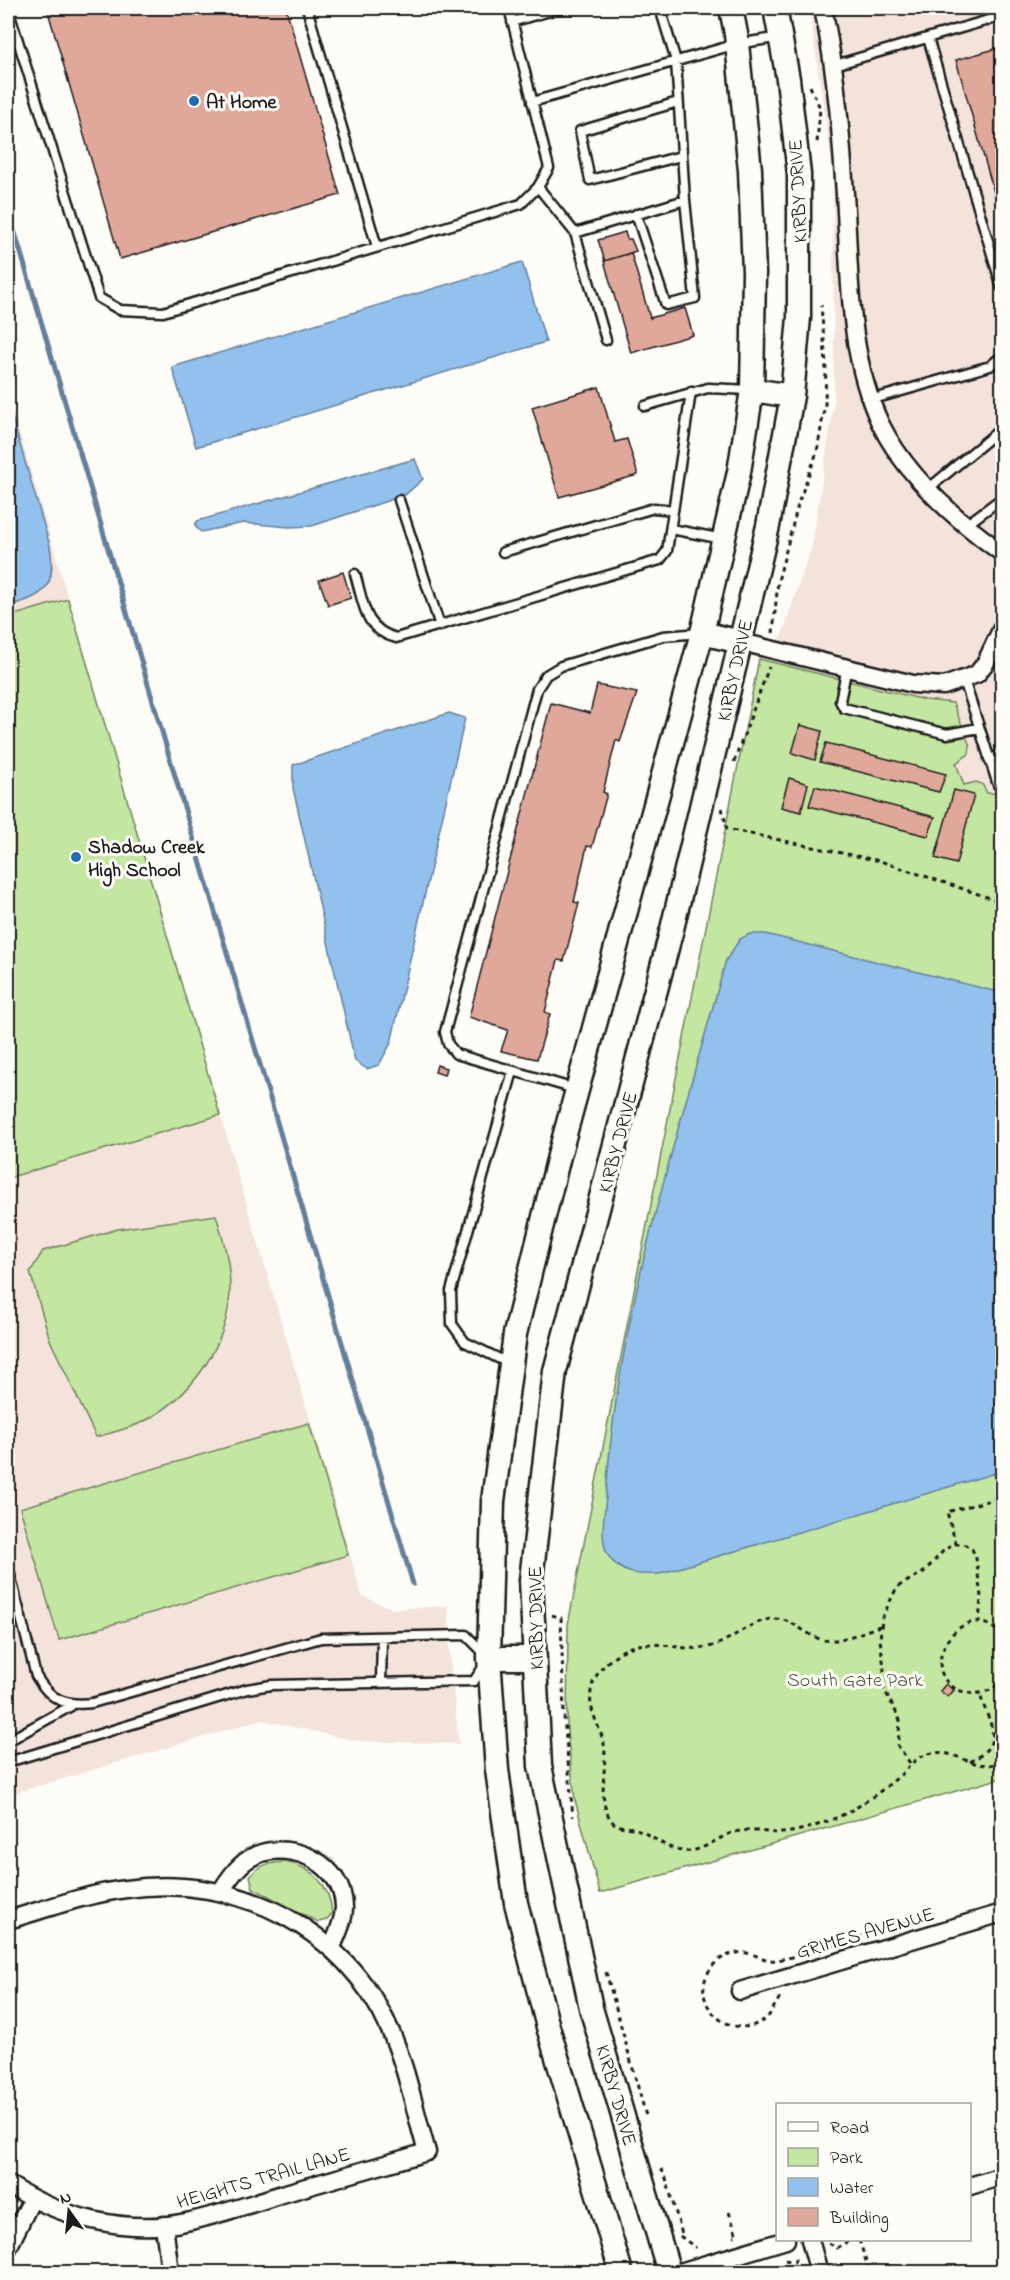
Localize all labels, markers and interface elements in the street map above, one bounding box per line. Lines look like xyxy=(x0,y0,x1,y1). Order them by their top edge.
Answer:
place label: At Home xyxy=(206,89,278,118)
marker: At Home xyxy=(187,94,201,108)
street label: KIRBY DRIVE xyxy=(782,138,817,243)
street label: KIRBY DRIVE xyxy=(711,617,762,724)
place label: Shadow Creek High School xyxy=(88,834,206,887)
marker: Shadow Creek High School xyxy=(69,850,83,864)
street label: KIRBY DRIVE xyxy=(592,1089,647,1197)
street label: KIRBY DRIVE xyxy=(522,1566,553,1670)
park label: South Gate Park xyxy=(787,1667,923,1696)
street label: GRIMES AVENUE xyxy=(793,1901,938,1968)
street label: KIRBY DRIVE xyxy=(586,2042,643,2150)
legend xyxy=(776,2103,971,2241)
text: Road xyxy=(830,2116,869,2142)
street label: HEIGHTS TRAIL LANE xyxy=(174,2141,354,2218)
text: Park xyxy=(830,2146,863,2172)
text: Water xyxy=(830,2176,874,2202)
north arrow xyxy=(39,2181,99,2241)
text: N xyxy=(57,2185,74,2211)
text: Building xyxy=(829,2206,889,2233)

